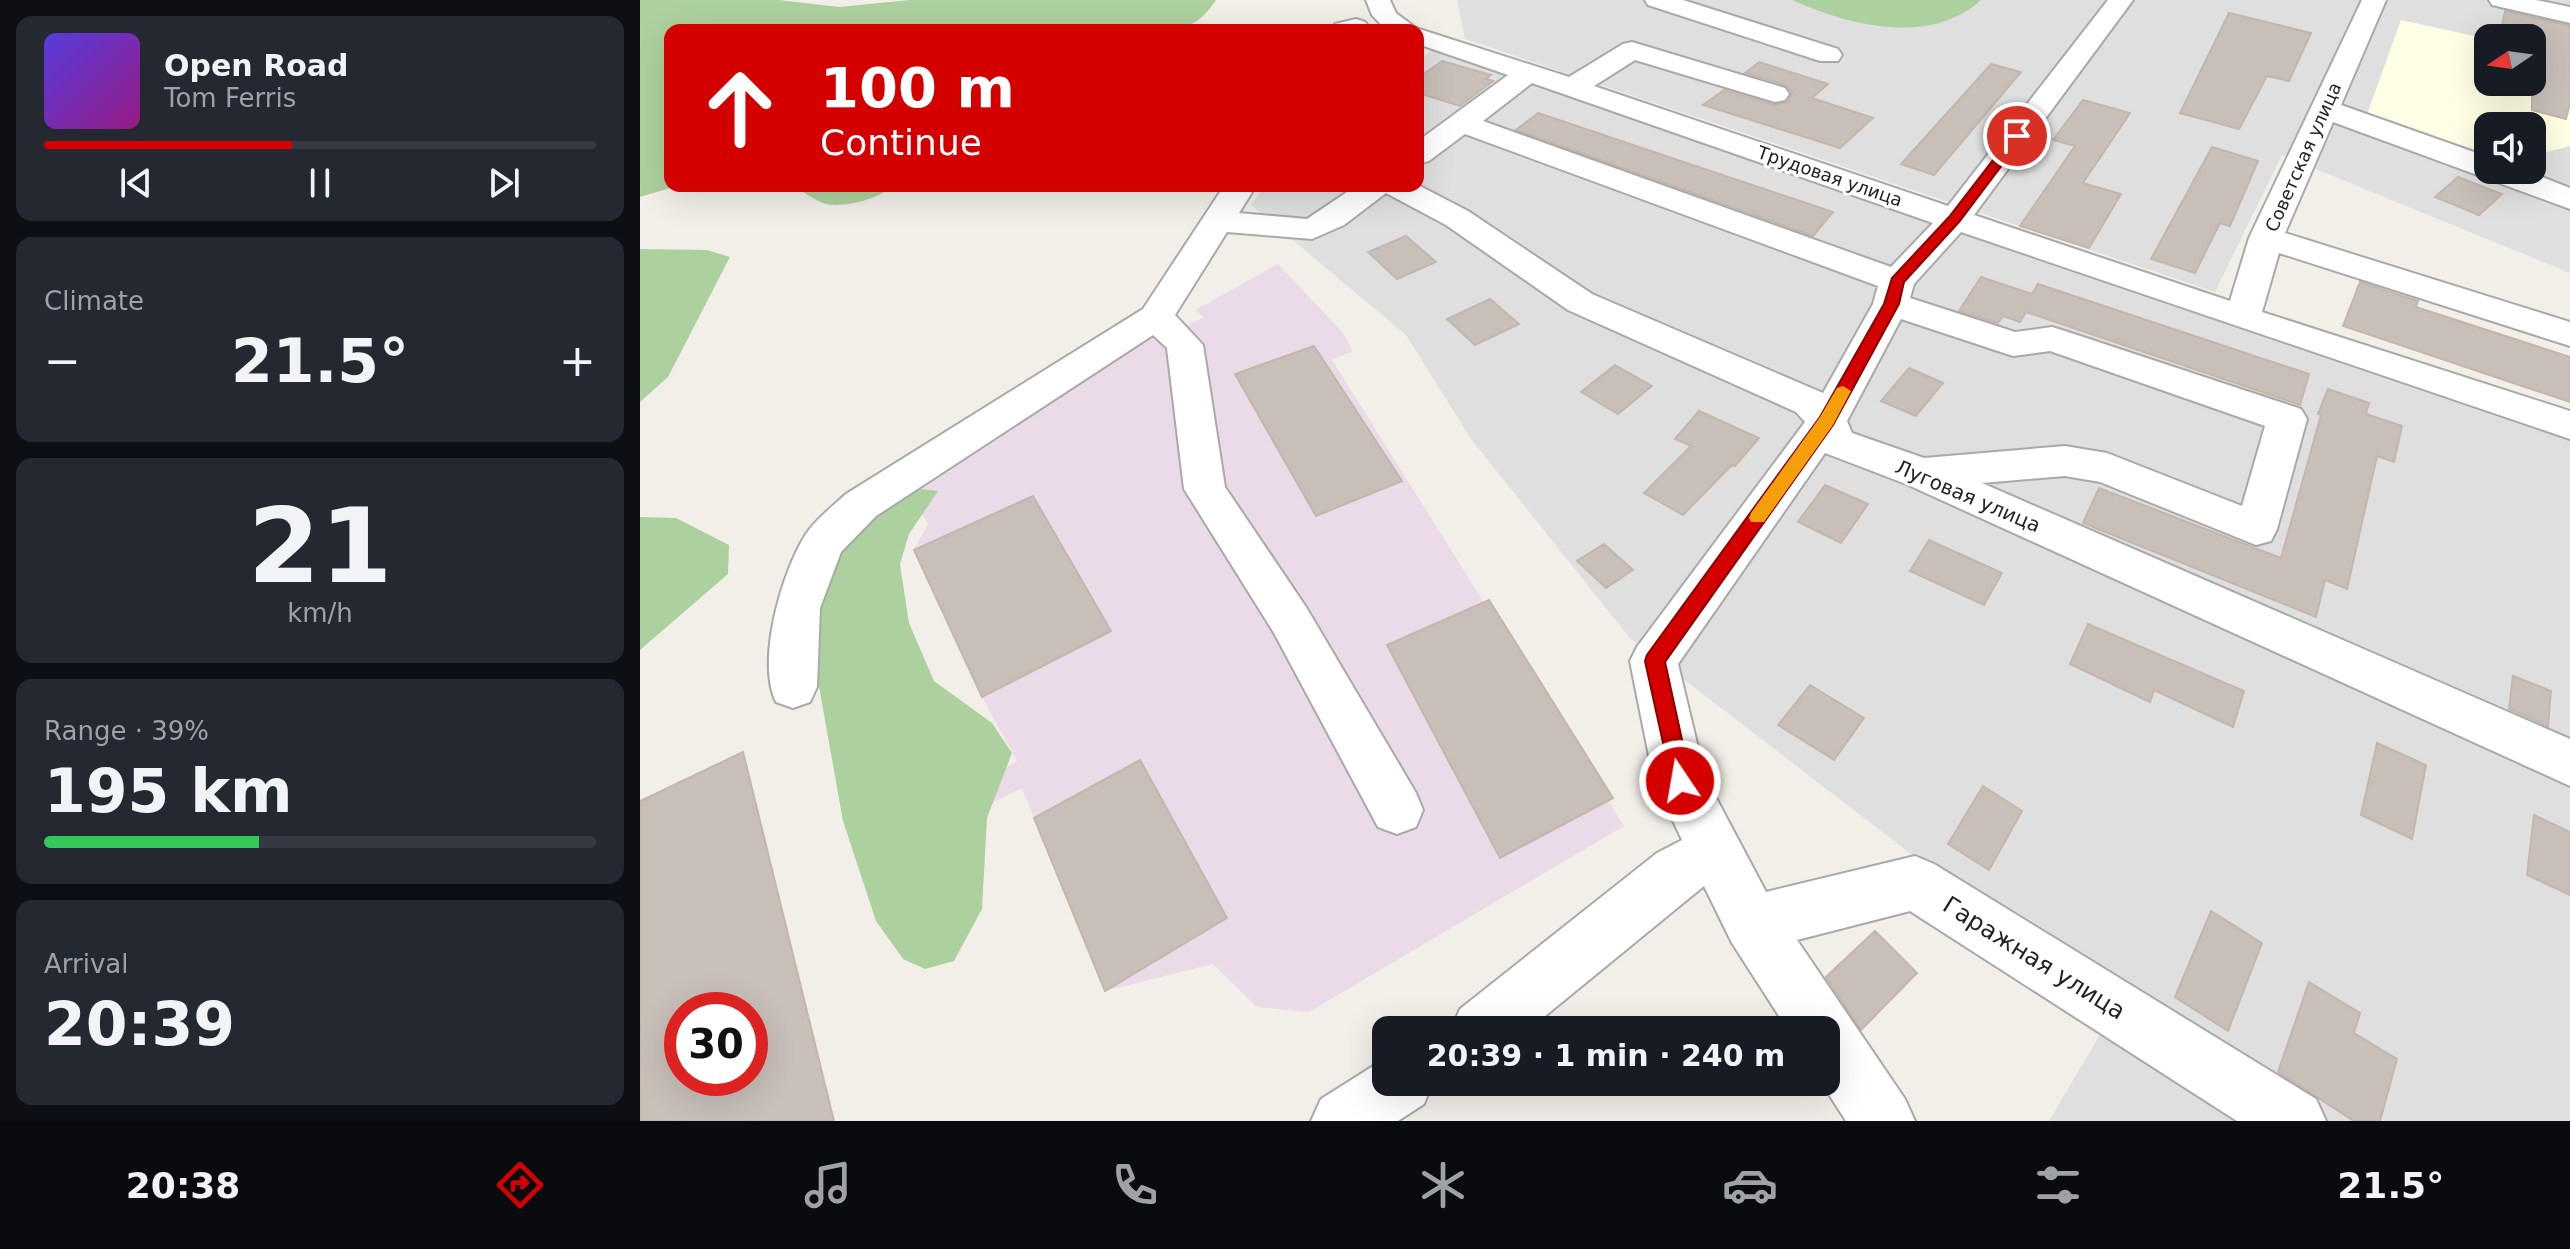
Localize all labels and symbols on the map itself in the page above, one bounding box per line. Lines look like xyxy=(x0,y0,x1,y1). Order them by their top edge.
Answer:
north arrow xyxy=(2474,24,2546,96)
street label: Советская улица xyxy=(2261,79,2345,235)
pin xyxy=(1983,102,2051,170)
street label: Трудовая улица xyxy=(1754,141,1905,211)
street label: Луговая улица xyxy=(1892,455,2044,537)
position arrow xyxy=(1638,739,1722,823)
street label: Гаражная улица xyxy=(1938,891,2130,1025)
speed limit sign: 30 xyxy=(664,992,768,1096)

